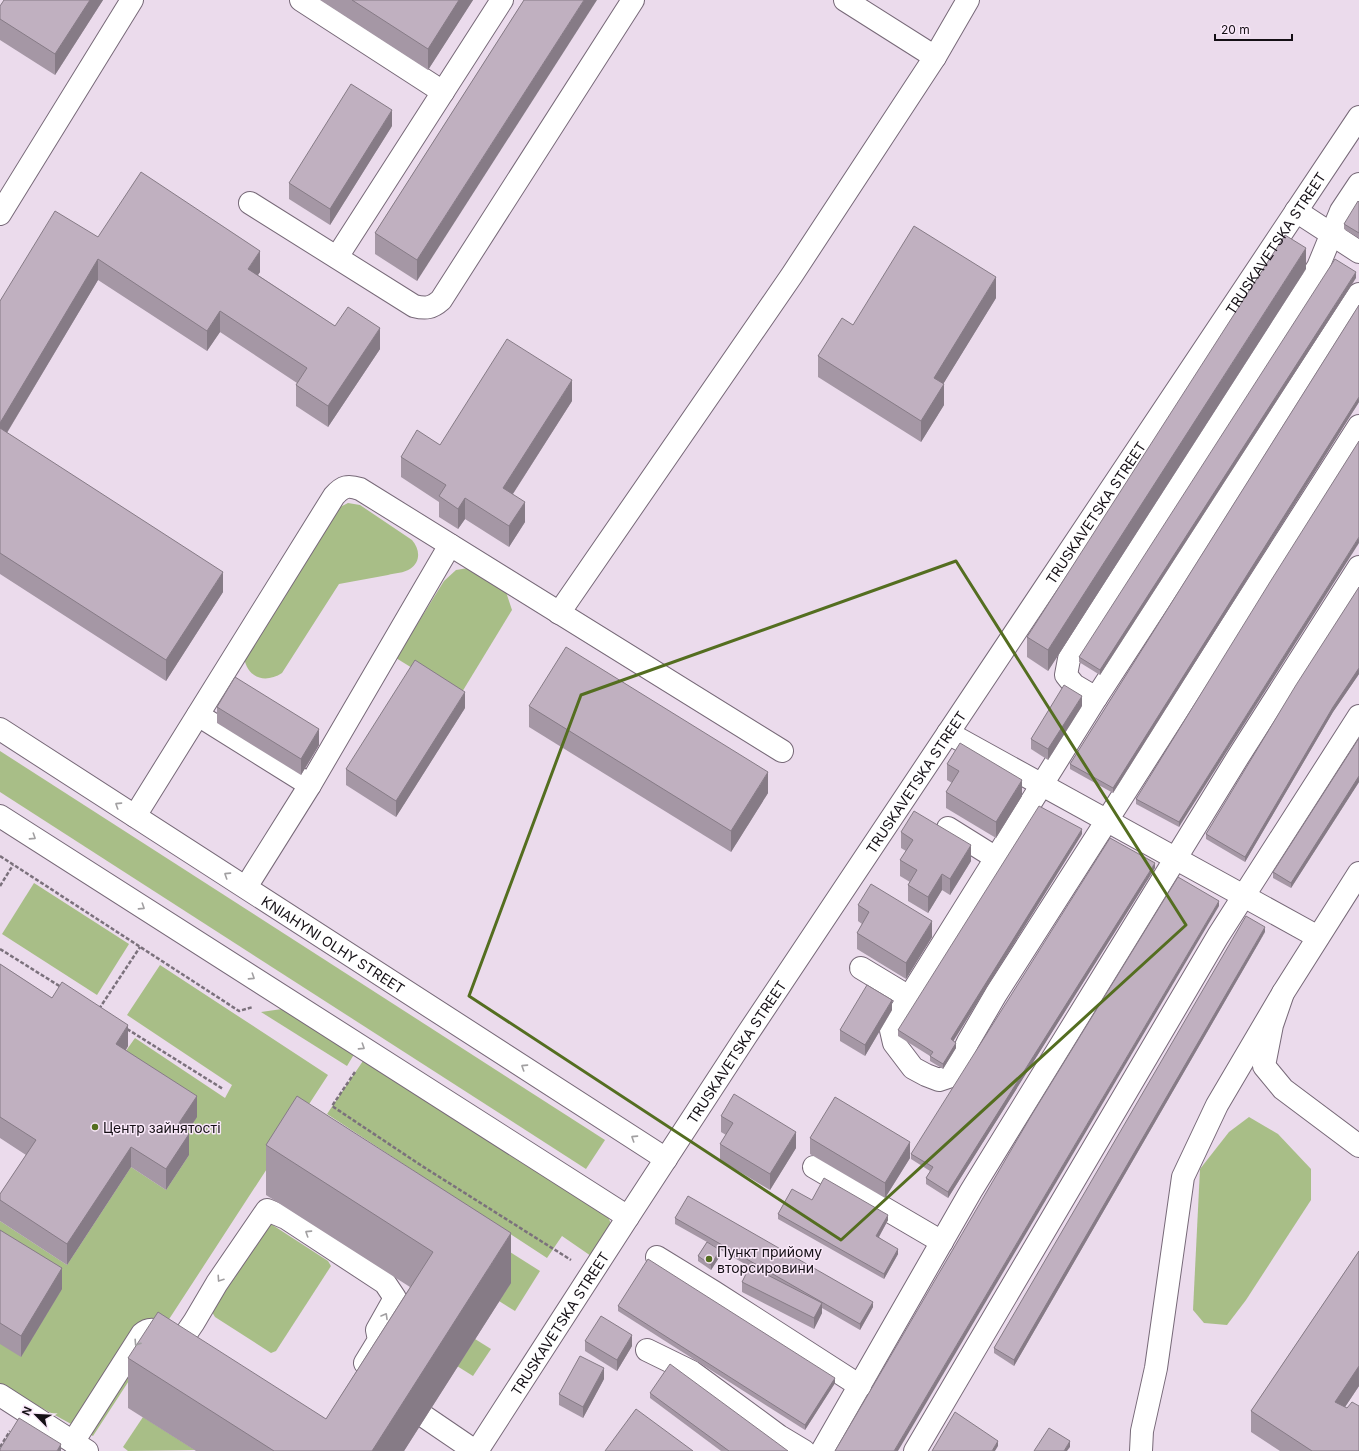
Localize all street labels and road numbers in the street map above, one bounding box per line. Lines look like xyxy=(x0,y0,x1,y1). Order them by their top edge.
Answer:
street label: TRUSKAVETSKA STREET xyxy=(1221,168,1329,317)
street label: TRUSKAVETSKA STREET xyxy=(1042,438,1149,587)
street label: TRUSKAVETSKA STREET xyxy=(862,707,969,856)
street label: KNIAHYNI OLHY STREET xyxy=(259,892,408,997)
street label: TRUSKAVETSKA STREET xyxy=(683,977,789,1126)
street label: TRUSKAVETSKA STREET xyxy=(507,1248,612,1398)

